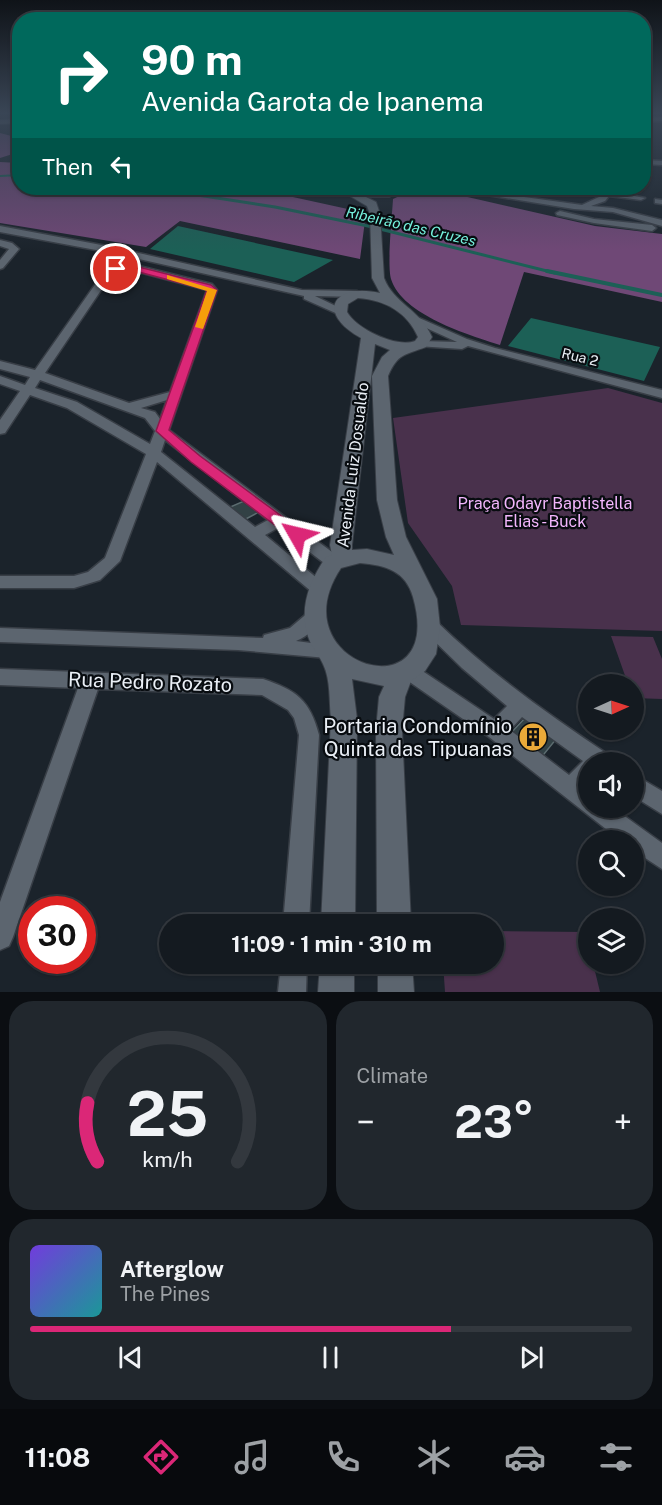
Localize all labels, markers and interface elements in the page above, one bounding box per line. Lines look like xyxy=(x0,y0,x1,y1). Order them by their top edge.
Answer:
text: 90 m xyxy=(141,35,243,84)
icon: right xyxy=(42,36,120,114)
text: Avenida Garota de Ipanema xyxy=(141,85,484,117)
icon: left xyxy=(105,150,138,183)
text: Then xyxy=(42,154,93,180)
water label: Ribeirão das Cruzes xyxy=(344,203,478,249)
pin xyxy=(90,243,141,294)
icon: arrive xyxy=(99,252,132,285)
street label: Rua 2 xyxy=(560,345,600,369)
street label: Avenida Luiz Dosualdo xyxy=(333,381,373,549)
park label: Praça Odayr Baptistella Elias - Buck xyxy=(458,494,632,531)
position arrow xyxy=(265,503,329,567)
street label: Rua Pedro Rozato xyxy=(68,667,232,697)
north arrow xyxy=(578,674,644,740)
map controls xyxy=(578,674,644,974)
place label: Portaria Condomínio Quinta das Tipuanas xyxy=(323,714,512,761)
building icon: Portaria Condomínio Quinta das Tipuanas xyxy=(517,721,549,753)
button: sound xyxy=(578,752,644,818)
button: search xyxy=(578,830,644,896)
speed limit sign: 30 xyxy=(18,896,96,974)
button: layers xyxy=(578,908,644,974)
text: 11:09 · 1 min · 310 m xyxy=(231,931,432,957)
text: Climate xyxy=(357,1064,428,1088)
text: 25 xyxy=(127,1077,209,1150)
text: 23° xyxy=(454,1095,534,1148)
text: − xyxy=(357,1103,375,1141)
text: + xyxy=(614,1103,632,1141)
text: km/h xyxy=(143,1148,193,1173)
text: Afterglow xyxy=(120,1256,224,1282)
text: The Pines xyxy=(120,1282,210,1306)
icon: previous xyxy=(114,1341,147,1374)
icon: pause xyxy=(314,1341,347,1374)
icon: next xyxy=(515,1341,548,1374)
icon: directions xyxy=(140,1436,182,1478)
icon: music xyxy=(231,1436,273,1478)
icon: phone xyxy=(322,1436,364,1478)
icon: climate xyxy=(413,1436,455,1478)
icon: car xyxy=(504,1436,546,1478)
icon: filters xyxy=(595,1436,637,1478)
text: 11:08 xyxy=(25,1441,90,1473)

